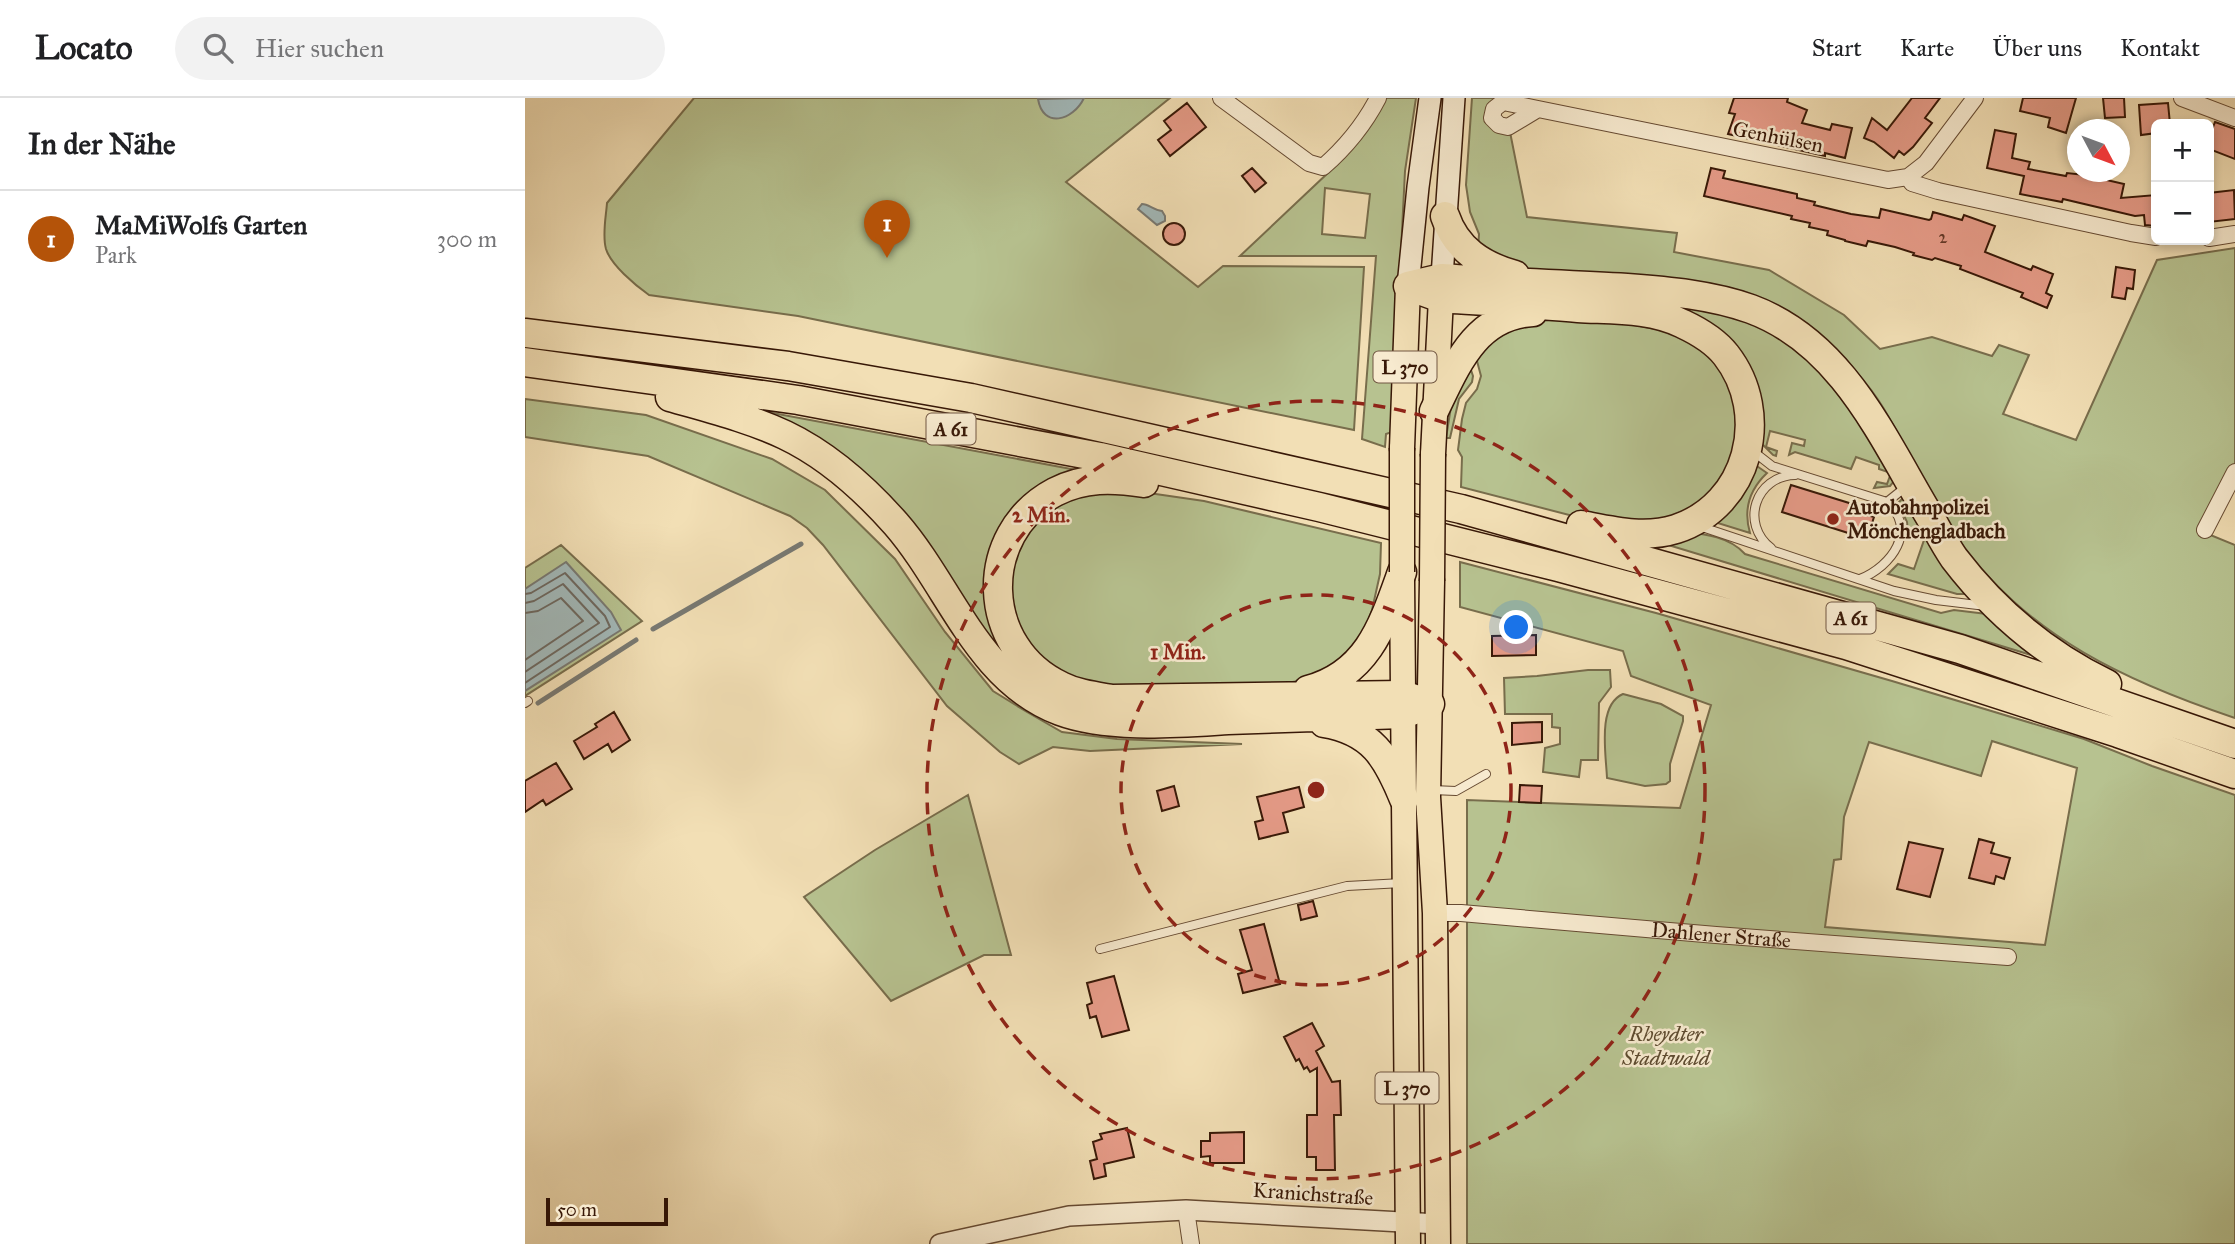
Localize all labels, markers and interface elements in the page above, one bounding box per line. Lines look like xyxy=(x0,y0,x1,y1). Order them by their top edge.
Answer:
search box xyxy=(175,17,665,80)
text: Locato xyxy=(35,28,133,68)
icon: search xyxy=(199,29,237,67)
text: Hier suchen xyxy=(255,32,384,64)
text: Start xyxy=(1812,33,1862,63)
text: Karte xyxy=(1900,33,1954,63)
text: Über uns xyxy=(1992,33,2082,63)
text: Kontakt xyxy=(2120,33,2200,63)
street label: Genhülsen xyxy=(1731,115,1825,159)
north arrow xyxy=(2067,119,2130,182)
map controls xyxy=(2151,119,2214,245)
button: + xyxy=(2151,119,2214,182)
text: In der Nähe xyxy=(28,126,176,162)
button: − xyxy=(2151,182,2214,245)
pin: 1 xyxy=(864,200,910,258)
text: MaMiWolfs Garten xyxy=(95,209,307,241)
text: 1 xyxy=(46,225,56,253)
text: 300 m xyxy=(437,225,497,253)
house number: 2 xyxy=(1939,226,1948,248)
text: Park xyxy=(95,241,137,269)
road number: L 370 xyxy=(1373,352,1437,382)
road number: A 61 xyxy=(927,414,975,444)
place label: Autobahnpolizei Mönchengladbach xyxy=(1845,494,2006,544)
text: 2 Min. xyxy=(1012,502,1070,528)
marker: Autobahnpolizei Mönchengladbach xyxy=(1825,511,1841,527)
road number: A 61 xyxy=(1827,603,1875,634)
your location xyxy=(1499,610,1533,644)
text: 1 Min. xyxy=(1150,639,1206,665)
centre of rings xyxy=(1304,778,1328,802)
street label: Dahlener Straße xyxy=(1650,916,1792,954)
park label: Rheydter Stadtwald xyxy=(1621,1021,1712,1071)
road number: L 370 xyxy=(1375,1072,1439,1104)
street label: Kranichstraße xyxy=(1252,1177,1374,1211)
scale bar xyxy=(546,1195,669,1227)
text: 50 m xyxy=(557,1198,597,1221)

